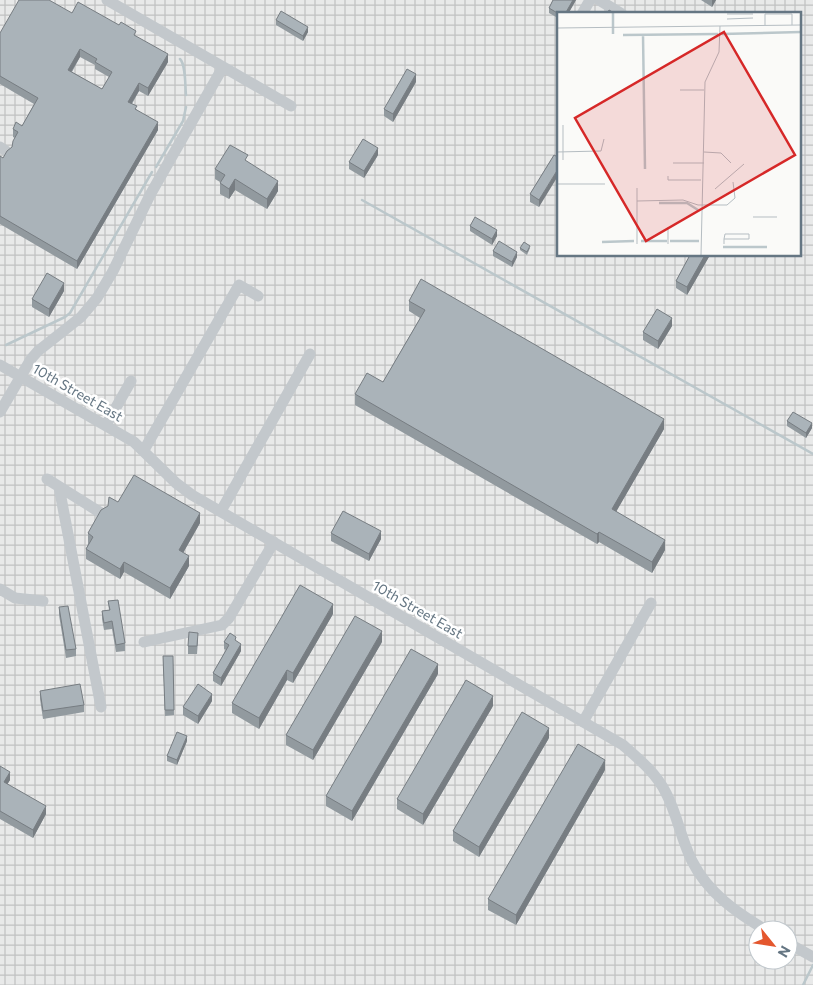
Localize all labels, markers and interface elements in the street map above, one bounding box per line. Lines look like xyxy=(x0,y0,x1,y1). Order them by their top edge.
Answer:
inset map xyxy=(557,12,800,256)
street label: 10th Street East xyxy=(30,359,126,425)
street label: 10th Street East xyxy=(370,576,466,642)
north arrow xyxy=(748,920,798,970)
text: N xyxy=(775,943,795,961)

